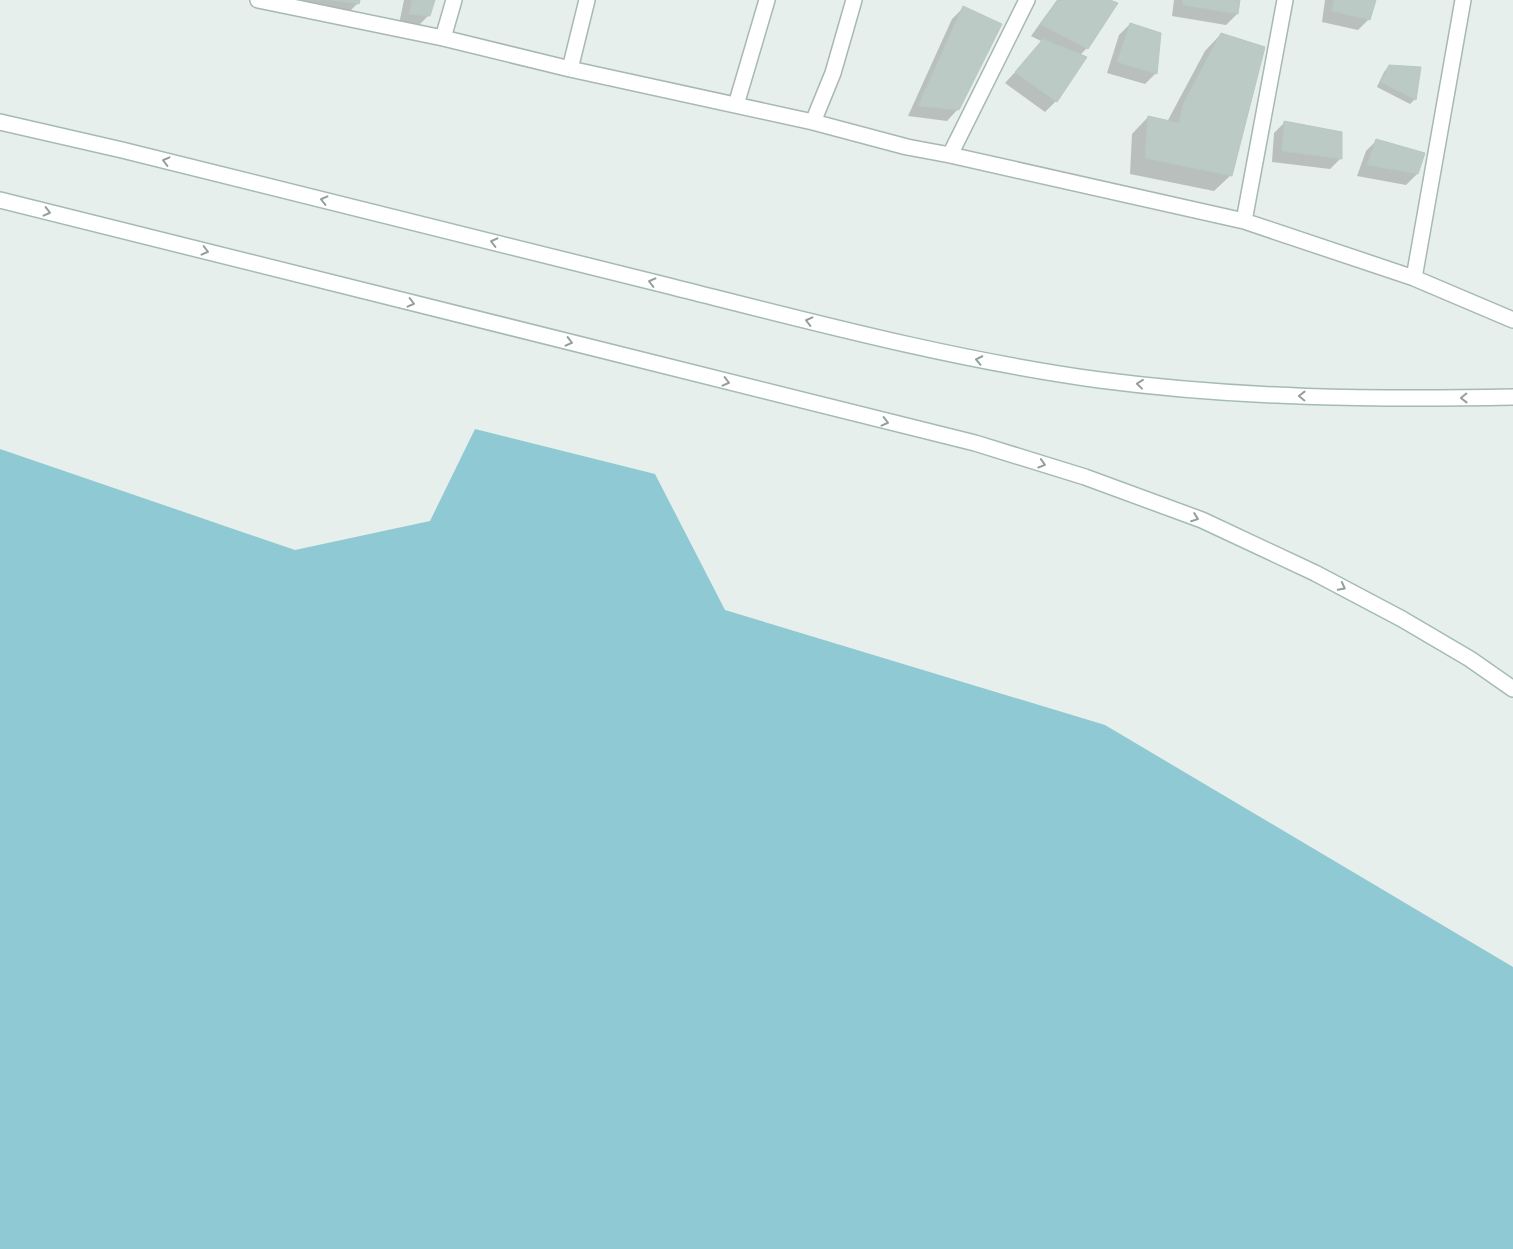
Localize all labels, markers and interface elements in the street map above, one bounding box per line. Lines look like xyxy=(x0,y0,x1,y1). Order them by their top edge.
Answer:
one-way arrow xyxy=(162,156,171,167)
one-way arrow xyxy=(320,195,329,206)
one-way arrow xyxy=(43,206,52,217)
one-way arrow xyxy=(490,237,498,248)
one-way arrow xyxy=(201,245,209,256)
one-way arrow xyxy=(647,277,656,288)
one-way arrow xyxy=(407,297,416,308)
one-way arrow xyxy=(805,316,814,327)
one-way arrow xyxy=(564,336,573,347)
one-way arrow xyxy=(975,355,984,365)
one-way arrow xyxy=(722,376,731,387)
one-way arrow xyxy=(1136,379,1144,390)
one-way arrow xyxy=(1298,391,1306,401)
one-way arrow xyxy=(1460,393,1468,403)
one-way arrow xyxy=(881,416,890,427)
one-way arrow xyxy=(1037,458,1046,468)
one-way arrow xyxy=(1190,512,1199,522)
one-way arrow xyxy=(1337,581,1346,591)

